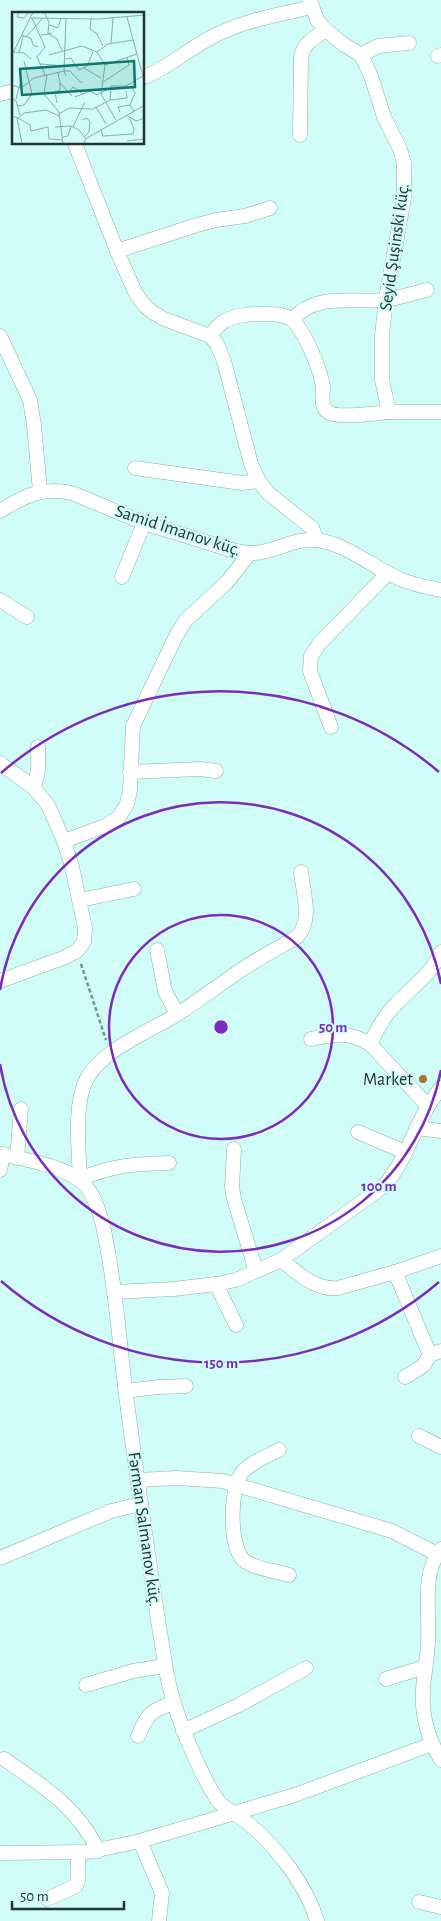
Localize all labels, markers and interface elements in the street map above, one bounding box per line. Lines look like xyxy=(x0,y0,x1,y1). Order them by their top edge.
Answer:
inset map xyxy=(12,12,145,145)
street label: Seyid Şuşinski küç. xyxy=(377,182,413,312)
street label: Samid İmanov küç. xyxy=(113,500,243,560)
centre of rings xyxy=(212,1018,230,1036)
text: 50 m xyxy=(319,1020,347,1035)
place label: Market xyxy=(363,1071,413,1089)
marker: Market xyxy=(417,1073,429,1085)
text: 100 m xyxy=(361,1179,397,1194)
text: 150 m xyxy=(204,1356,238,1371)
street label: Fərman Salmanov küç. xyxy=(124,1451,164,1608)
scale bar xyxy=(12,1878,125,1910)
text: 50 m xyxy=(20,1889,49,1904)

